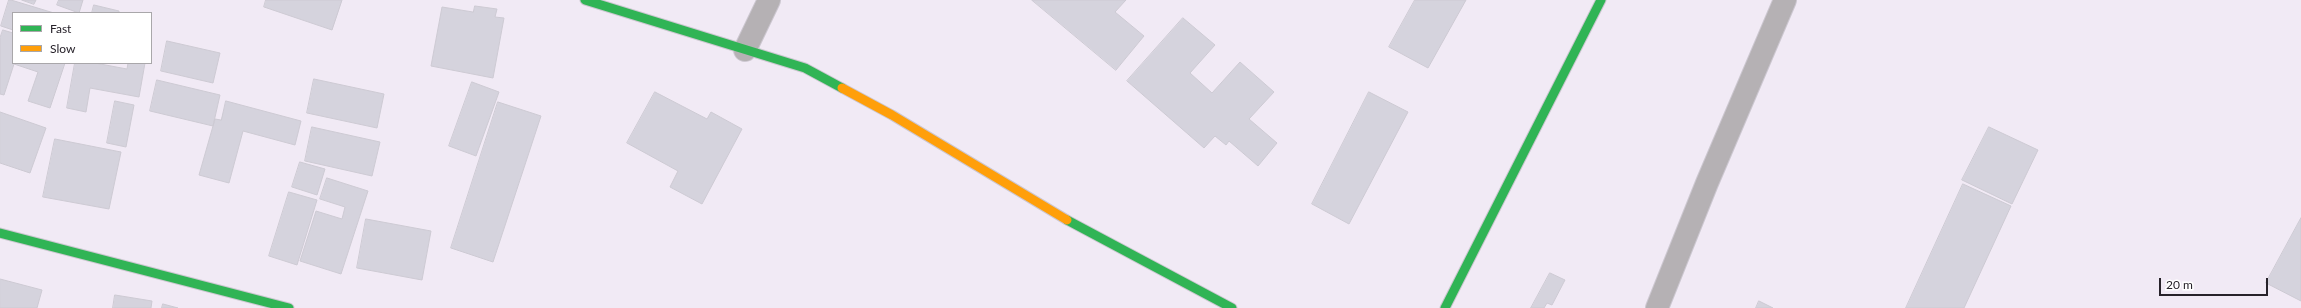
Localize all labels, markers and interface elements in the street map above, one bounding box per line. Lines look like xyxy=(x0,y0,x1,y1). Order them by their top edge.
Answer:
legend xyxy=(12,12,152,64)
text: Fast xyxy=(50,21,71,36)
text: Slow xyxy=(50,41,75,56)
scale bar xyxy=(2161,270,2270,296)
text: 20 m xyxy=(2166,277,2193,292)

